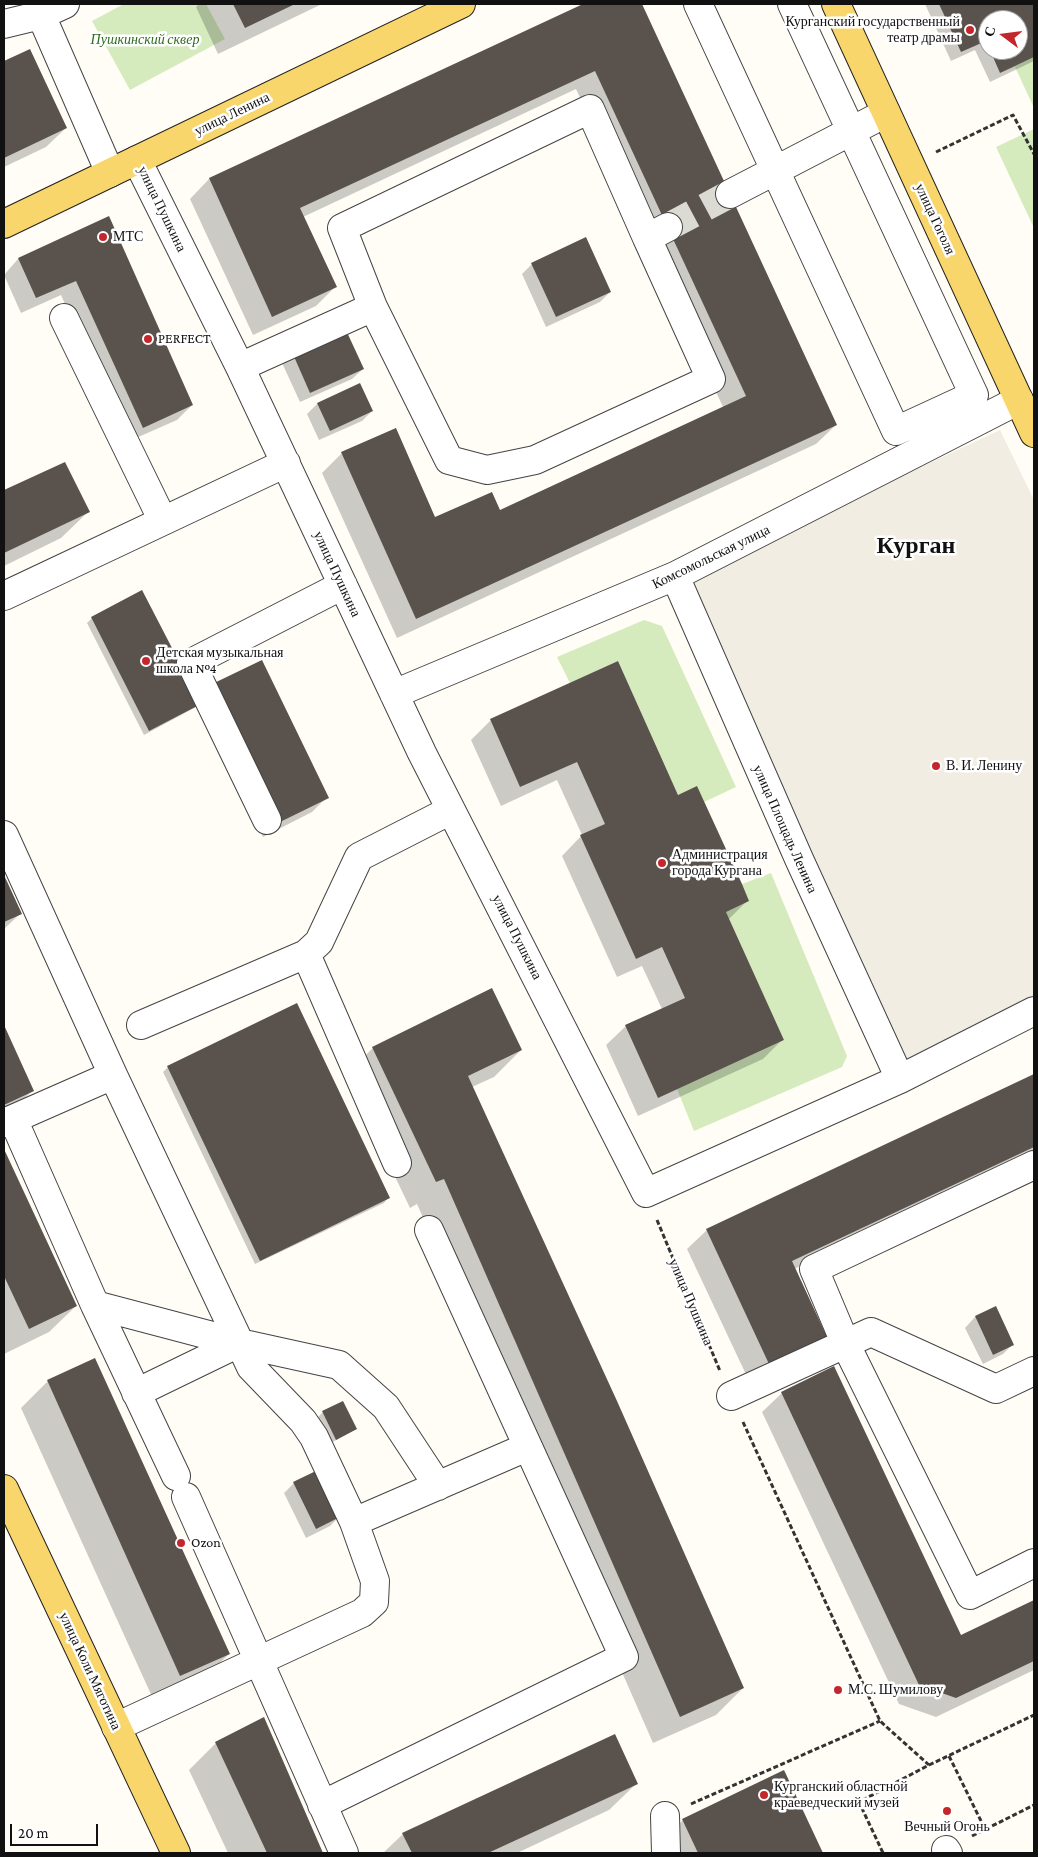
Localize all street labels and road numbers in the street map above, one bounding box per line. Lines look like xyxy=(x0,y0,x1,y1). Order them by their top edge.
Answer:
street label: улица Ленина xyxy=(192,89,272,139)
street label: улица Пушкина xyxy=(134,163,190,255)
street label: улица Гоголя xyxy=(911,181,959,257)
street label: Комсомольская улица xyxy=(649,521,773,593)
street label: улица Пушкина xyxy=(310,528,364,620)
street label: улица Площадь Ленина xyxy=(749,762,821,896)
street label: улица Пушкина xyxy=(488,892,546,982)
street label: улица Пушкина xyxy=(665,1256,717,1348)
street label: улица Коли Мяготина xyxy=(55,1609,125,1733)

